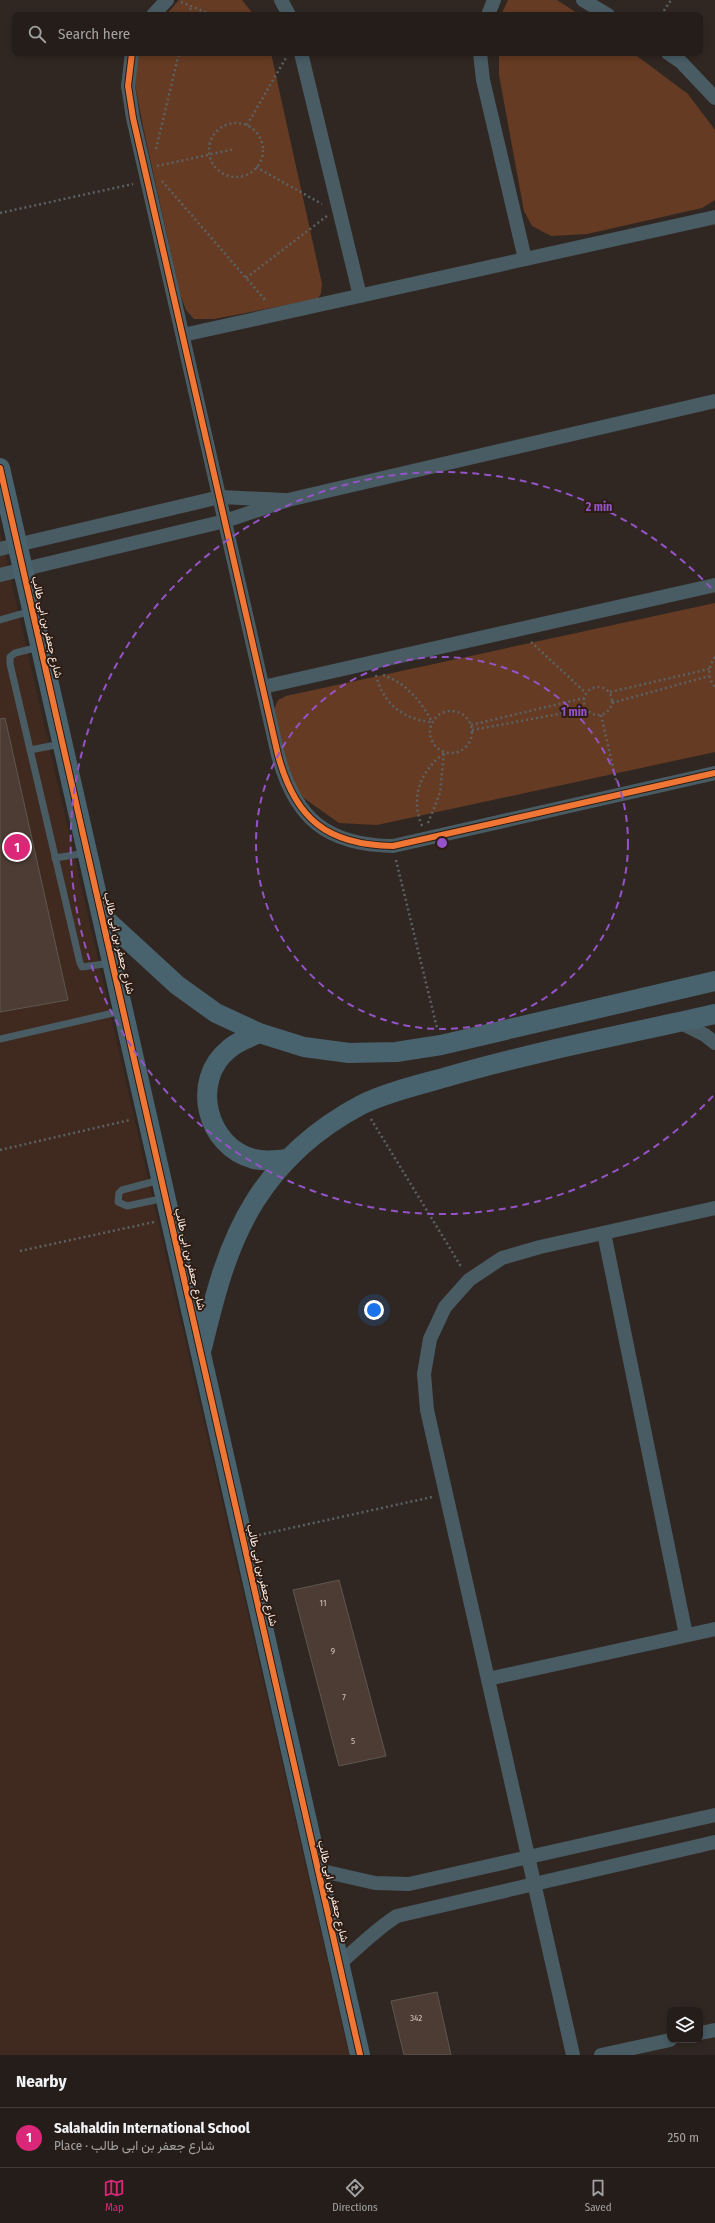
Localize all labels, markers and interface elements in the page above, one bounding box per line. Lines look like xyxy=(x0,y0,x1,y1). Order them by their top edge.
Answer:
search box xyxy=(12,12,703,56)
icon: search xyxy=(26,23,48,45)
text: Search here xyxy=(58,25,130,43)
text: 2 min xyxy=(585,500,612,514)
street label: شارع جعفر بن ابى طالب xyxy=(28,575,65,680)
text: 1 min xyxy=(561,705,587,719)
pin: 1 xyxy=(4,832,30,862)
centre of rings xyxy=(435,836,449,850)
street label: شارع جعفر بن ابى طالب xyxy=(100,891,137,996)
street label: شارع جعفر بن ابى طالب xyxy=(171,1207,208,1312)
your location xyxy=(364,1300,384,1320)
street label: شارع جعفر بن ابى طالب xyxy=(243,1523,280,1628)
house number: 11 xyxy=(320,1598,326,1608)
house number: 9 xyxy=(331,1646,335,1656)
house number: 7 xyxy=(342,1692,346,1702)
house number: 5 xyxy=(351,1736,355,1746)
street label: شارع جعفر بن ابى طالب xyxy=(314,1839,351,1944)
map controls xyxy=(667,2007,703,2043)
button: layers xyxy=(667,2007,703,2043)
house number: 342 xyxy=(410,2013,422,2023)
text: Nearby xyxy=(16,2071,67,2092)
text: Salahaldin International School xyxy=(54,2119,250,2137)
text: 1 xyxy=(26,2130,32,2145)
text: 250 m xyxy=(667,2130,699,2145)
text: Place · شارع جعفر بن ابى طالب xyxy=(54,2138,214,2153)
tab: Map xyxy=(103,2177,125,2214)
tab: Directions xyxy=(332,2177,378,2214)
tab: Saved xyxy=(585,2177,612,2214)

